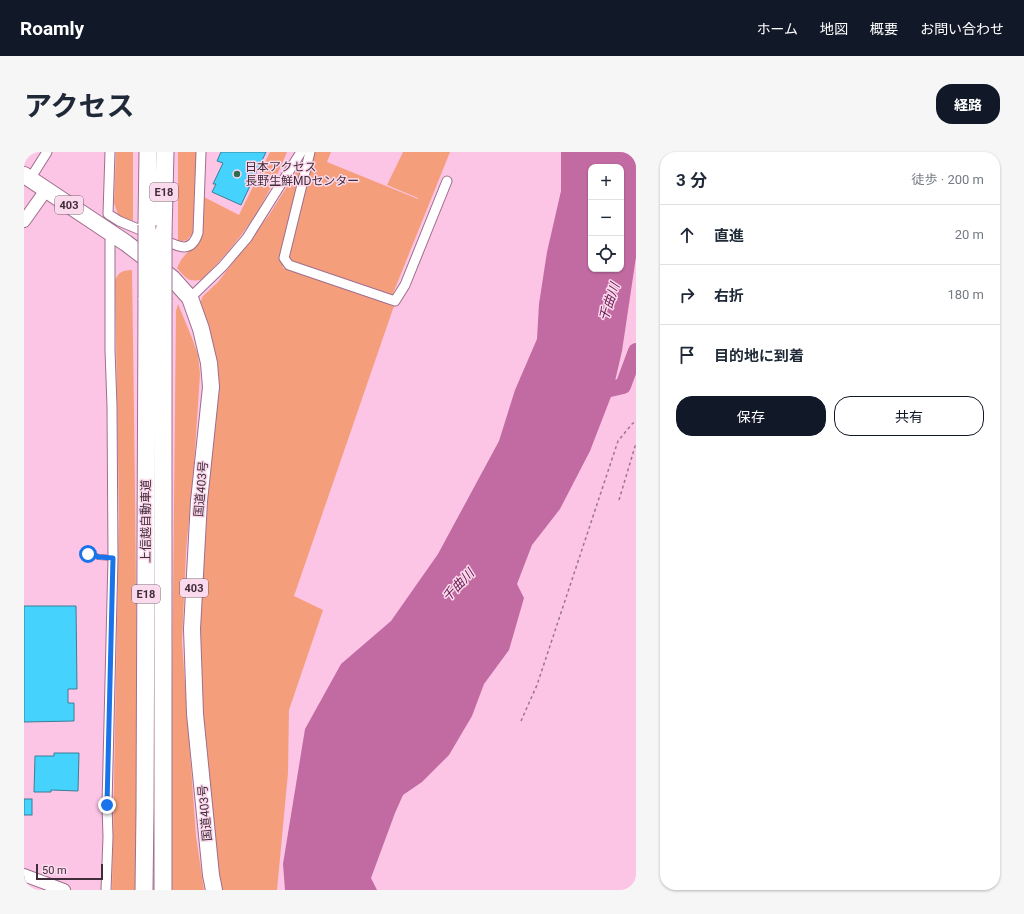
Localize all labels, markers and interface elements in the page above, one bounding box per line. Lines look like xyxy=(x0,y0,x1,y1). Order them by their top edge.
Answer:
text: Roamly xyxy=(20,17,84,40)
text: ホーム xyxy=(756,21,798,37)
text: 地図 xyxy=(820,21,848,37)
text: 概要 xyxy=(870,21,898,37)
text: お問い合わせ xyxy=(920,21,1004,37)
button: 経路 xyxy=(936,84,1000,124)
text: アクセス xyxy=(24,90,135,123)
place label: 日本アクセス 長野生鮮MDセンター xyxy=(245,160,359,188)
map controls xyxy=(588,164,624,272)
button: + xyxy=(588,164,624,200)
marker: 日本アクセス 長野生鮮MDセンター xyxy=(232,169,242,179)
text: 3 分 xyxy=(676,170,707,190)
text: 徒歩 · 200 m xyxy=(912,172,984,187)
road number: E18 xyxy=(150,183,178,201)
road number: 403 xyxy=(55,196,83,214)
button: − xyxy=(588,200,624,236)
icon: ahead xyxy=(676,224,698,246)
text: 直進 xyxy=(714,227,744,245)
text: 20 m xyxy=(955,227,984,242)
button: locate xyxy=(588,236,624,272)
water label: 千曲川 xyxy=(596,279,623,323)
icon: right xyxy=(676,284,698,306)
text: 右折 xyxy=(714,287,744,305)
text: 180 m xyxy=(947,287,984,302)
icon: arrive xyxy=(676,344,698,366)
text: 目的地に到着 xyxy=(714,347,804,365)
button: 保存 xyxy=(676,396,826,436)
button: 共有 xyxy=(834,396,984,436)
street label: 国道403号 xyxy=(192,460,210,518)
street label: 上信越自動車道 xyxy=(139,479,153,563)
route start xyxy=(79,545,97,563)
water label: 千曲川 xyxy=(439,564,478,604)
road number: 403 xyxy=(180,579,208,597)
road number: E18 xyxy=(132,585,160,603)
street label: 国道403号 xyxy=(196,784,214,842)
route end xyxy=(98,796,116,814)
scale bar xyxy=(36,862,103,881)
text: 50 m xyxy=(42,864,67,877)

